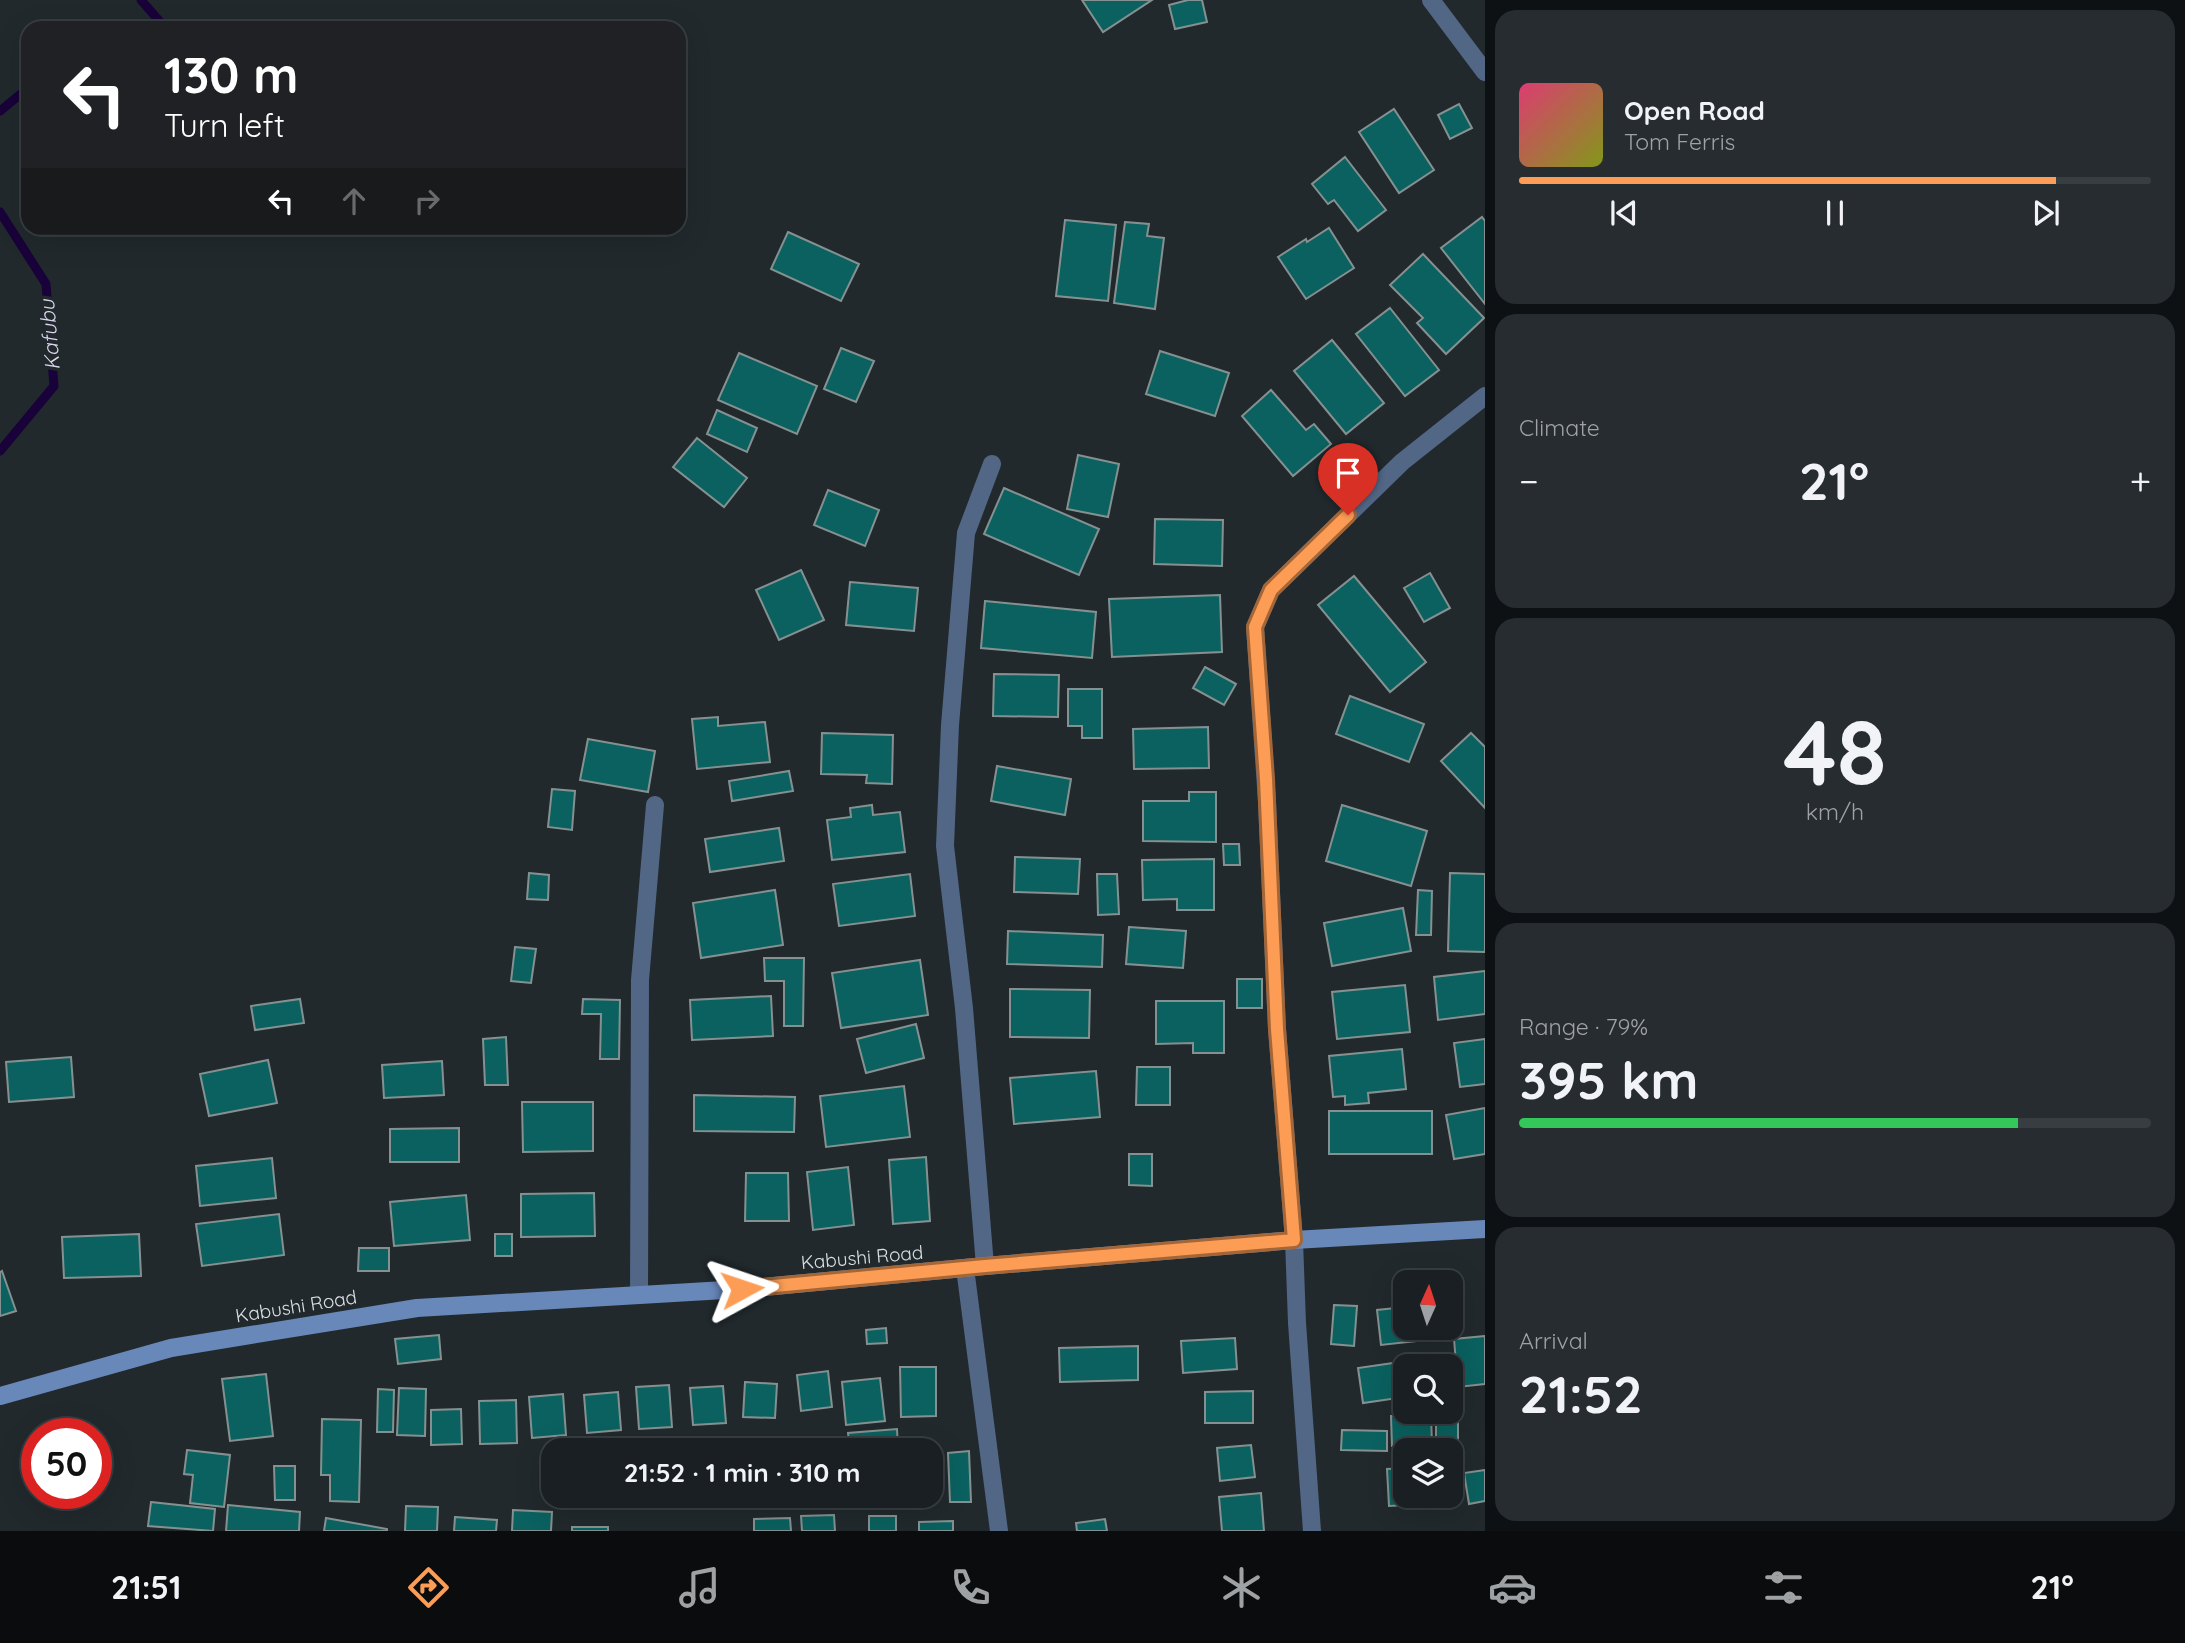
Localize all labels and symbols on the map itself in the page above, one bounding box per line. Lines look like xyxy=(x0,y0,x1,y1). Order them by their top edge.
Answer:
water label: Kafubu xyxy=(33,298,65,372)
pin xyxy=(1318,443,1378,515)
street label: Kabushi Road xyxy=(800,1240,924,1274)
position arrow xyxy=(705,1252,779,1326)
north arrow xyxy=(1393,1270,1463,1340)
street label: Kabushi Road xyxy=(233,1285,359,1327)
speed limit sign: 50 xyxy=(21,1418,112,1509)

